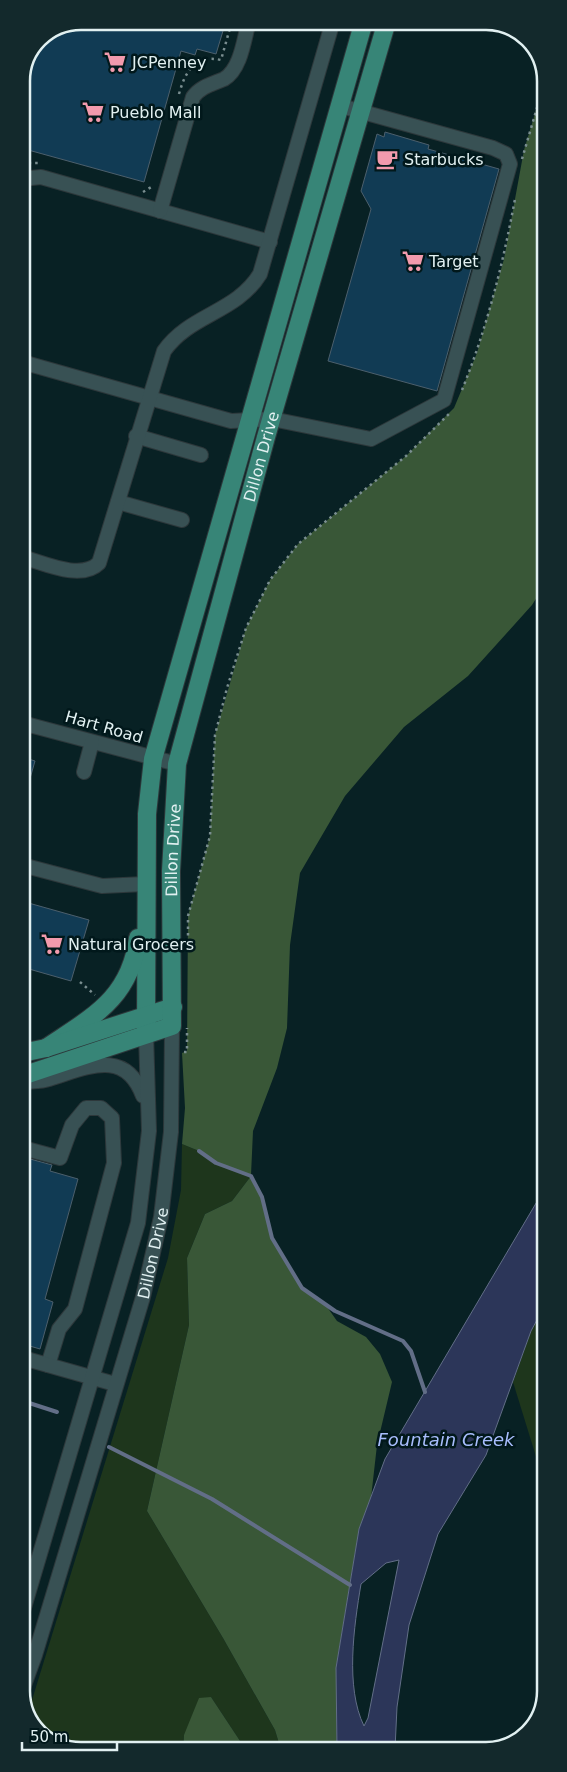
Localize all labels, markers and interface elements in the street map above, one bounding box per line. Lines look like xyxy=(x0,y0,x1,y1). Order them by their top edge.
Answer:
supermarket icon: JCPenney xyxy=(102,49,128,75)
place label: JCPenney xyxy=(131,53,206,72)
supermarket icon: Pueblo Mall xyxy=(80,99,106,125)
place label: Pueblo Mall xyxy=(110,103,201,122)
cafe icon: Starbucks xyxy=(374,146,400,172)
place label: Starbucks xyxy=(404,150,484,169)
supermarket icon: Target xyxy=(400,248,426,274)
place label: Target xyxy=(428,252,479,271)
street label: Dillon Drive xyxy=(239,409,283,504)
street label: Hart Road xyxy=(63,707,145,747)
street label: Dillon Drive xyxy=(162,803,184,897)
supermarket icon: Natural Grocers xyxy=(39,931,65,957)
place label: Natural Grocers xyxy=(68,935,194,954)
street label: Dillon Drive xyxy=(133,1206,172,1301)
water label: Fountain Creek xyxy=(378,1429,516,1450)
scale bar xyxy=(22,1720,118,1752)
text: 50 m xyxy=(30,1728,68,1746)

